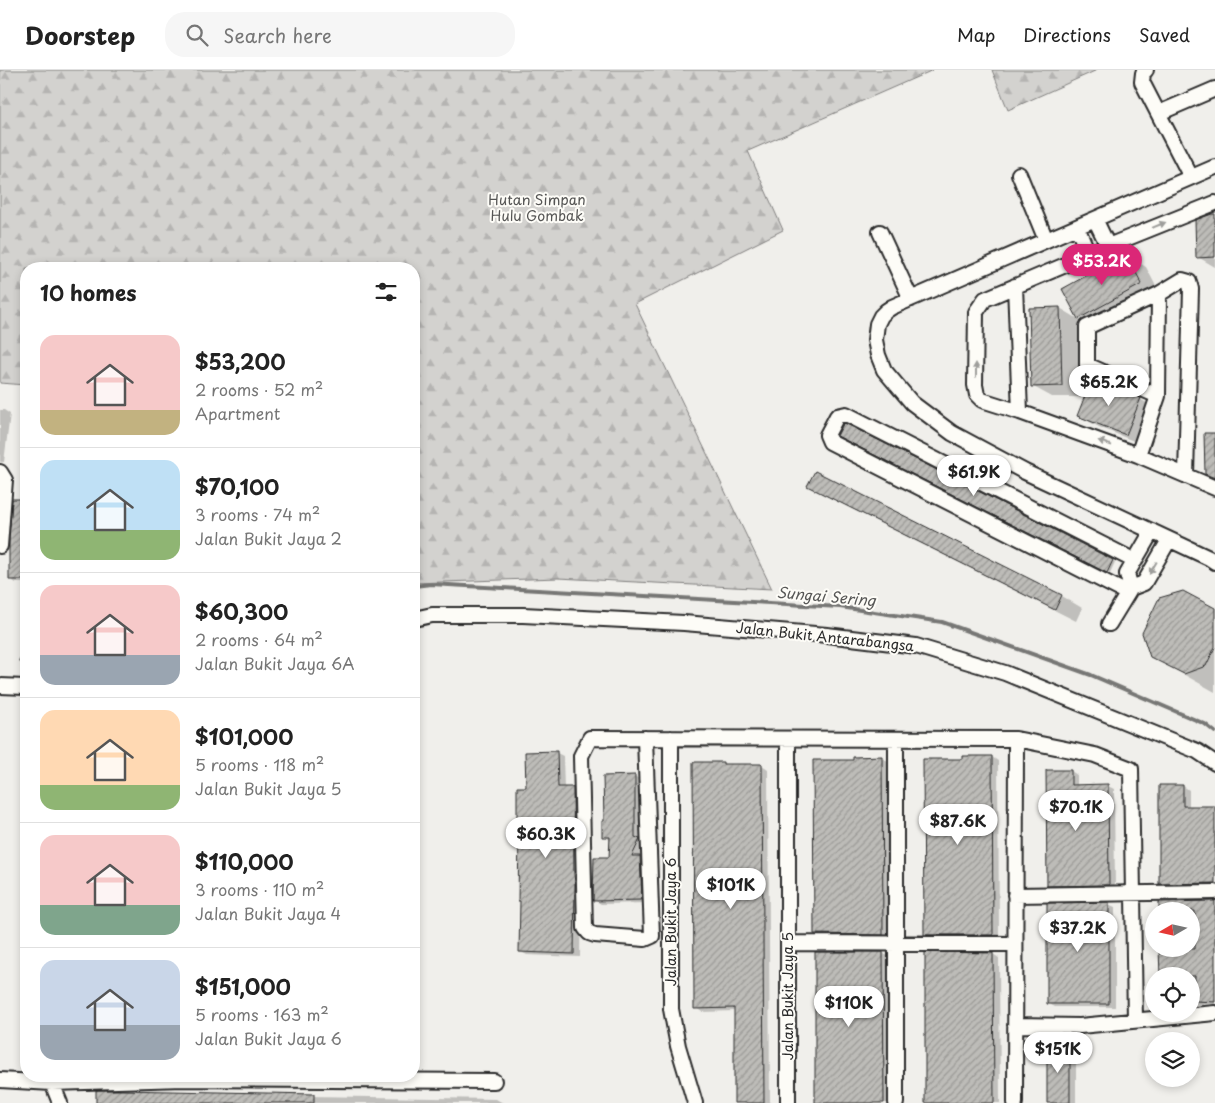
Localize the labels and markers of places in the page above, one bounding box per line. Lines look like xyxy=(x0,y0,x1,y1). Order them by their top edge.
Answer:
pin: $53.2K xyxy=(1061,244,1143,286)
pin: $65.2K xyxy=(1068,364,1150,407)
pin: $61.9K xyxy=(933,454,1015,497)
pin: $70.1K xyxy=(1035,790,1117,832)
pin: $87.6K xyxy=(917,804,999,846)
pin: $60.3K xyxy=(505,816,587,859)
pin: $101K xyxy=(696,868,766,910)
pin: $37.2K xyxy=(1037,910,1119,953)
pin: $110K xyxy=(814,986,884,1028)
pin: $151K xyxy=(1023,1032,1093,1074)

